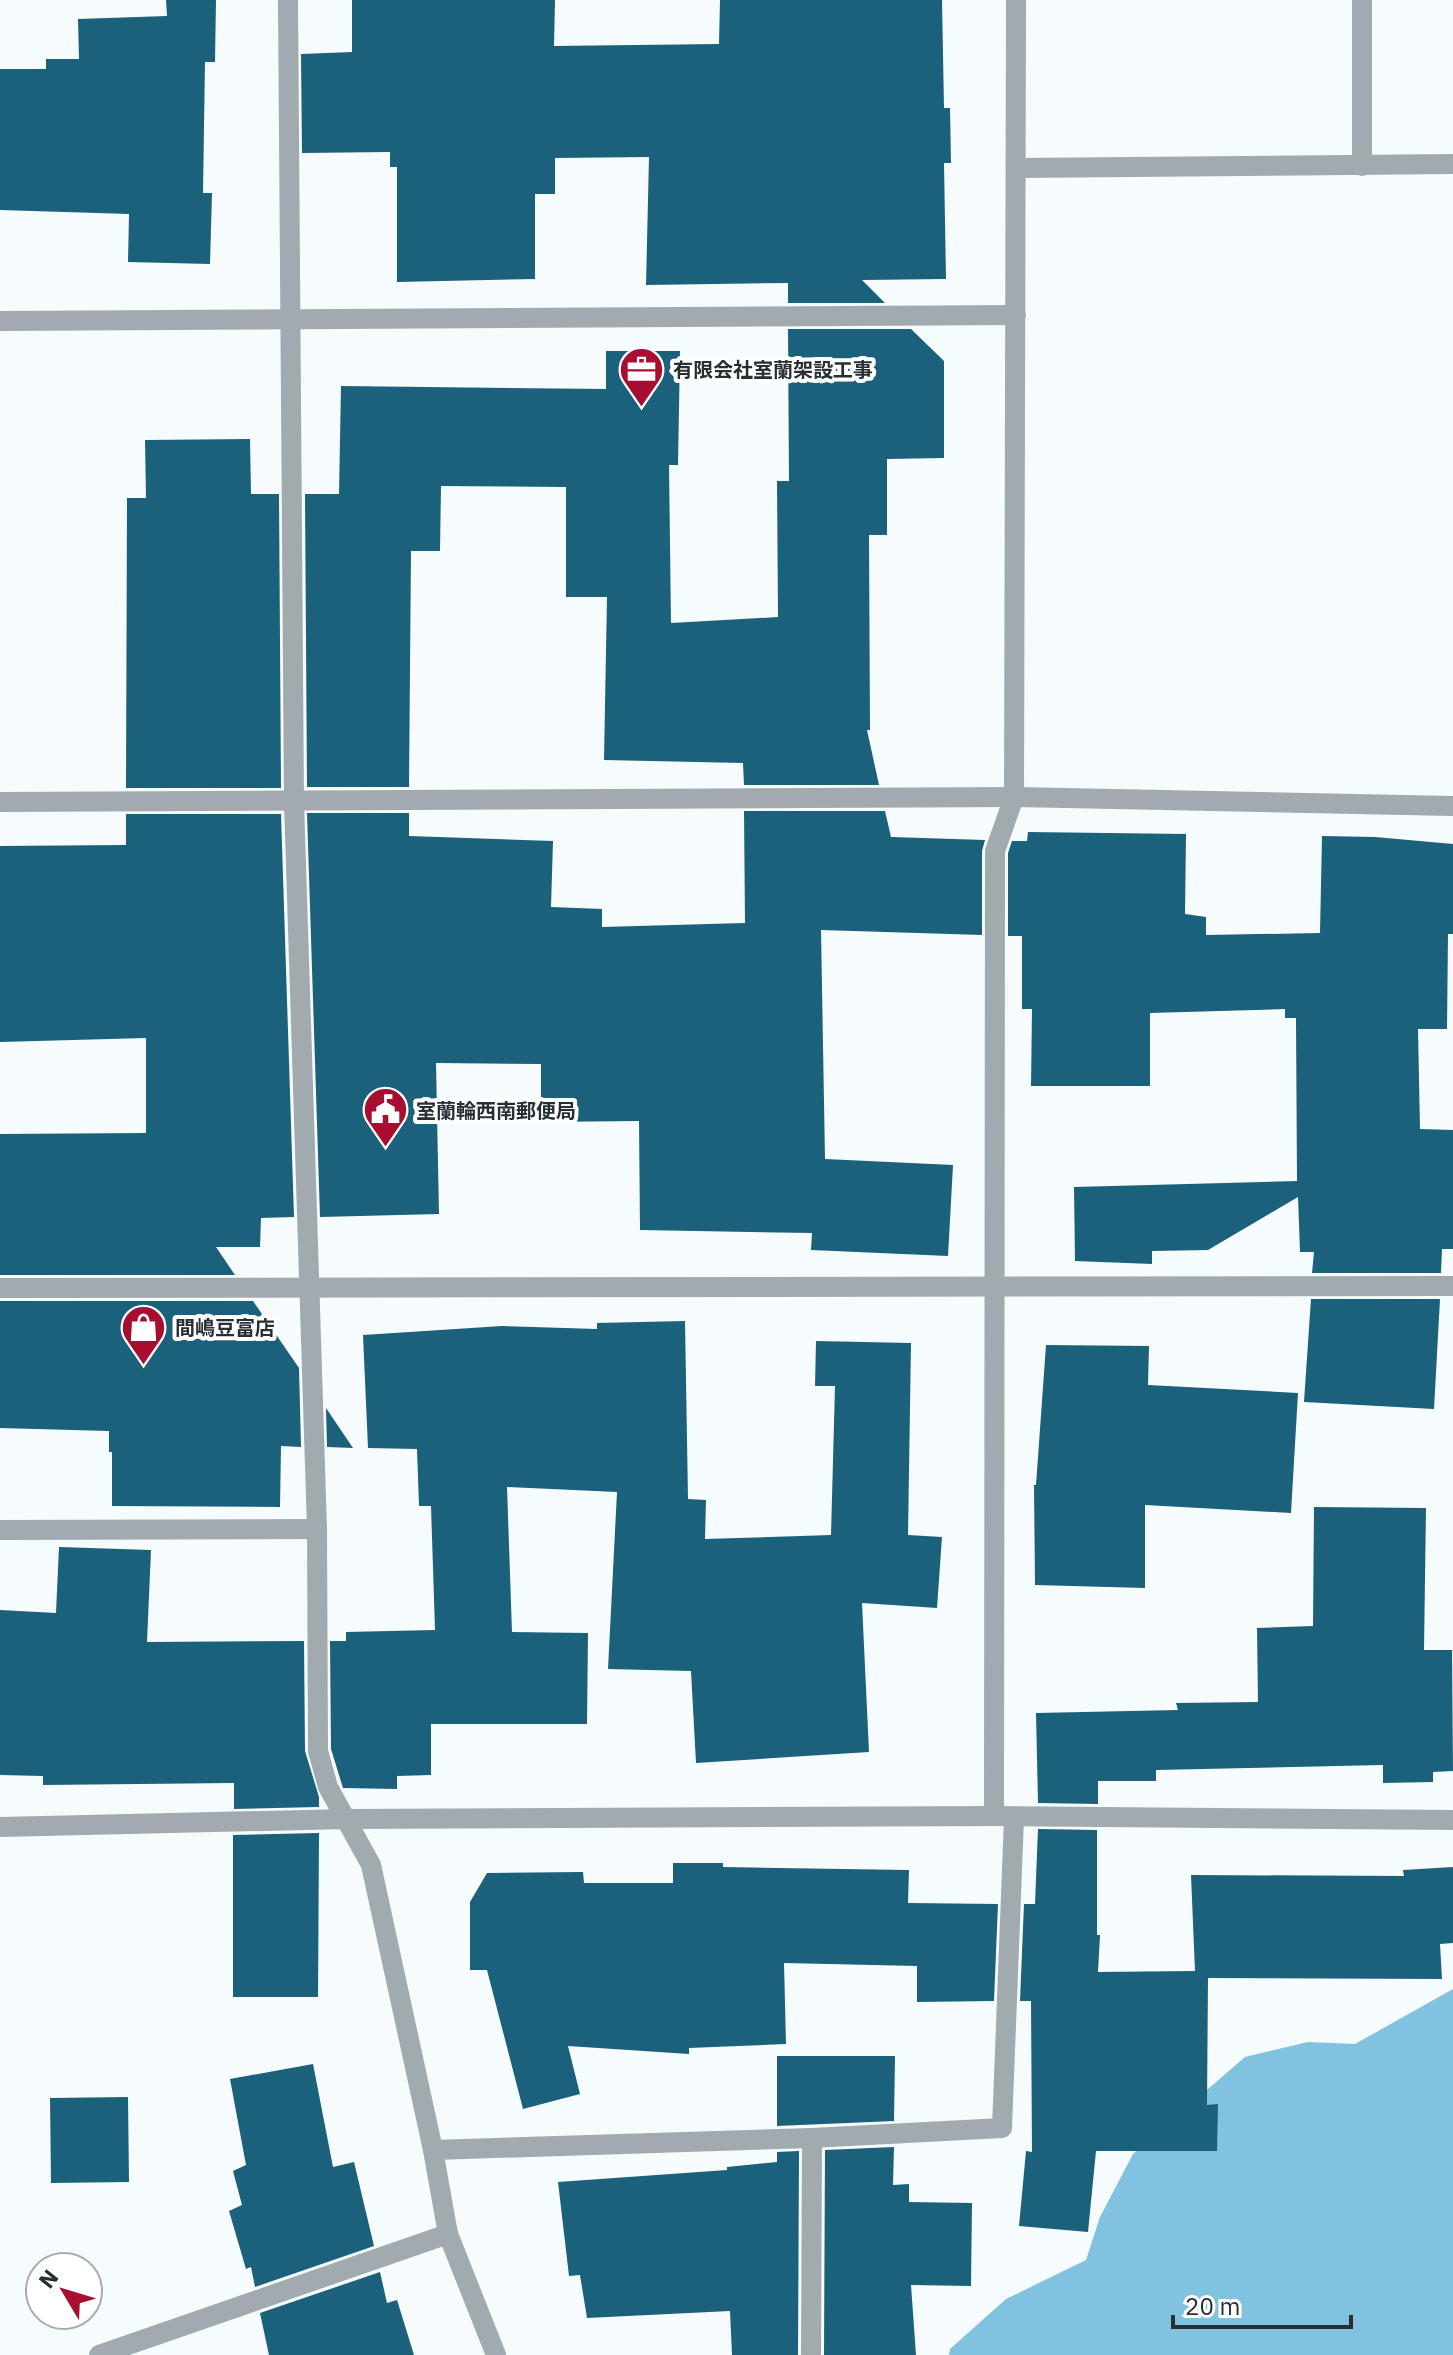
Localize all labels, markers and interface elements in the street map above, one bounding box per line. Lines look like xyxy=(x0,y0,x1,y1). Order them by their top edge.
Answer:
office icon: 有限会社室蘭架設工事 xyxy=(618,345,666,408)
place label: 有限会社室蘭架設工事 xyxy=(673,356,873,383)
public building icon: 室蘭輪西南郵便局 xyxy=(361,1086,409,1149)
place label: 室蘭輪西南郵便局 xyxy=(416,1097,576,1124)
shop icon: 間嶋豆富店 xyxy=(120,1303,168,1366)
place label: 間嶋豆富店 xyxy=(175,1314,275,1341)
north arrow xyxy=(24,2251,104,2331)
text: N xyxy=(32,2263,64,2294)
scale bar xyxy=(1173,2279,1351,2329)
text: 20 m xyxy=(1185,2290,1240,2322)

